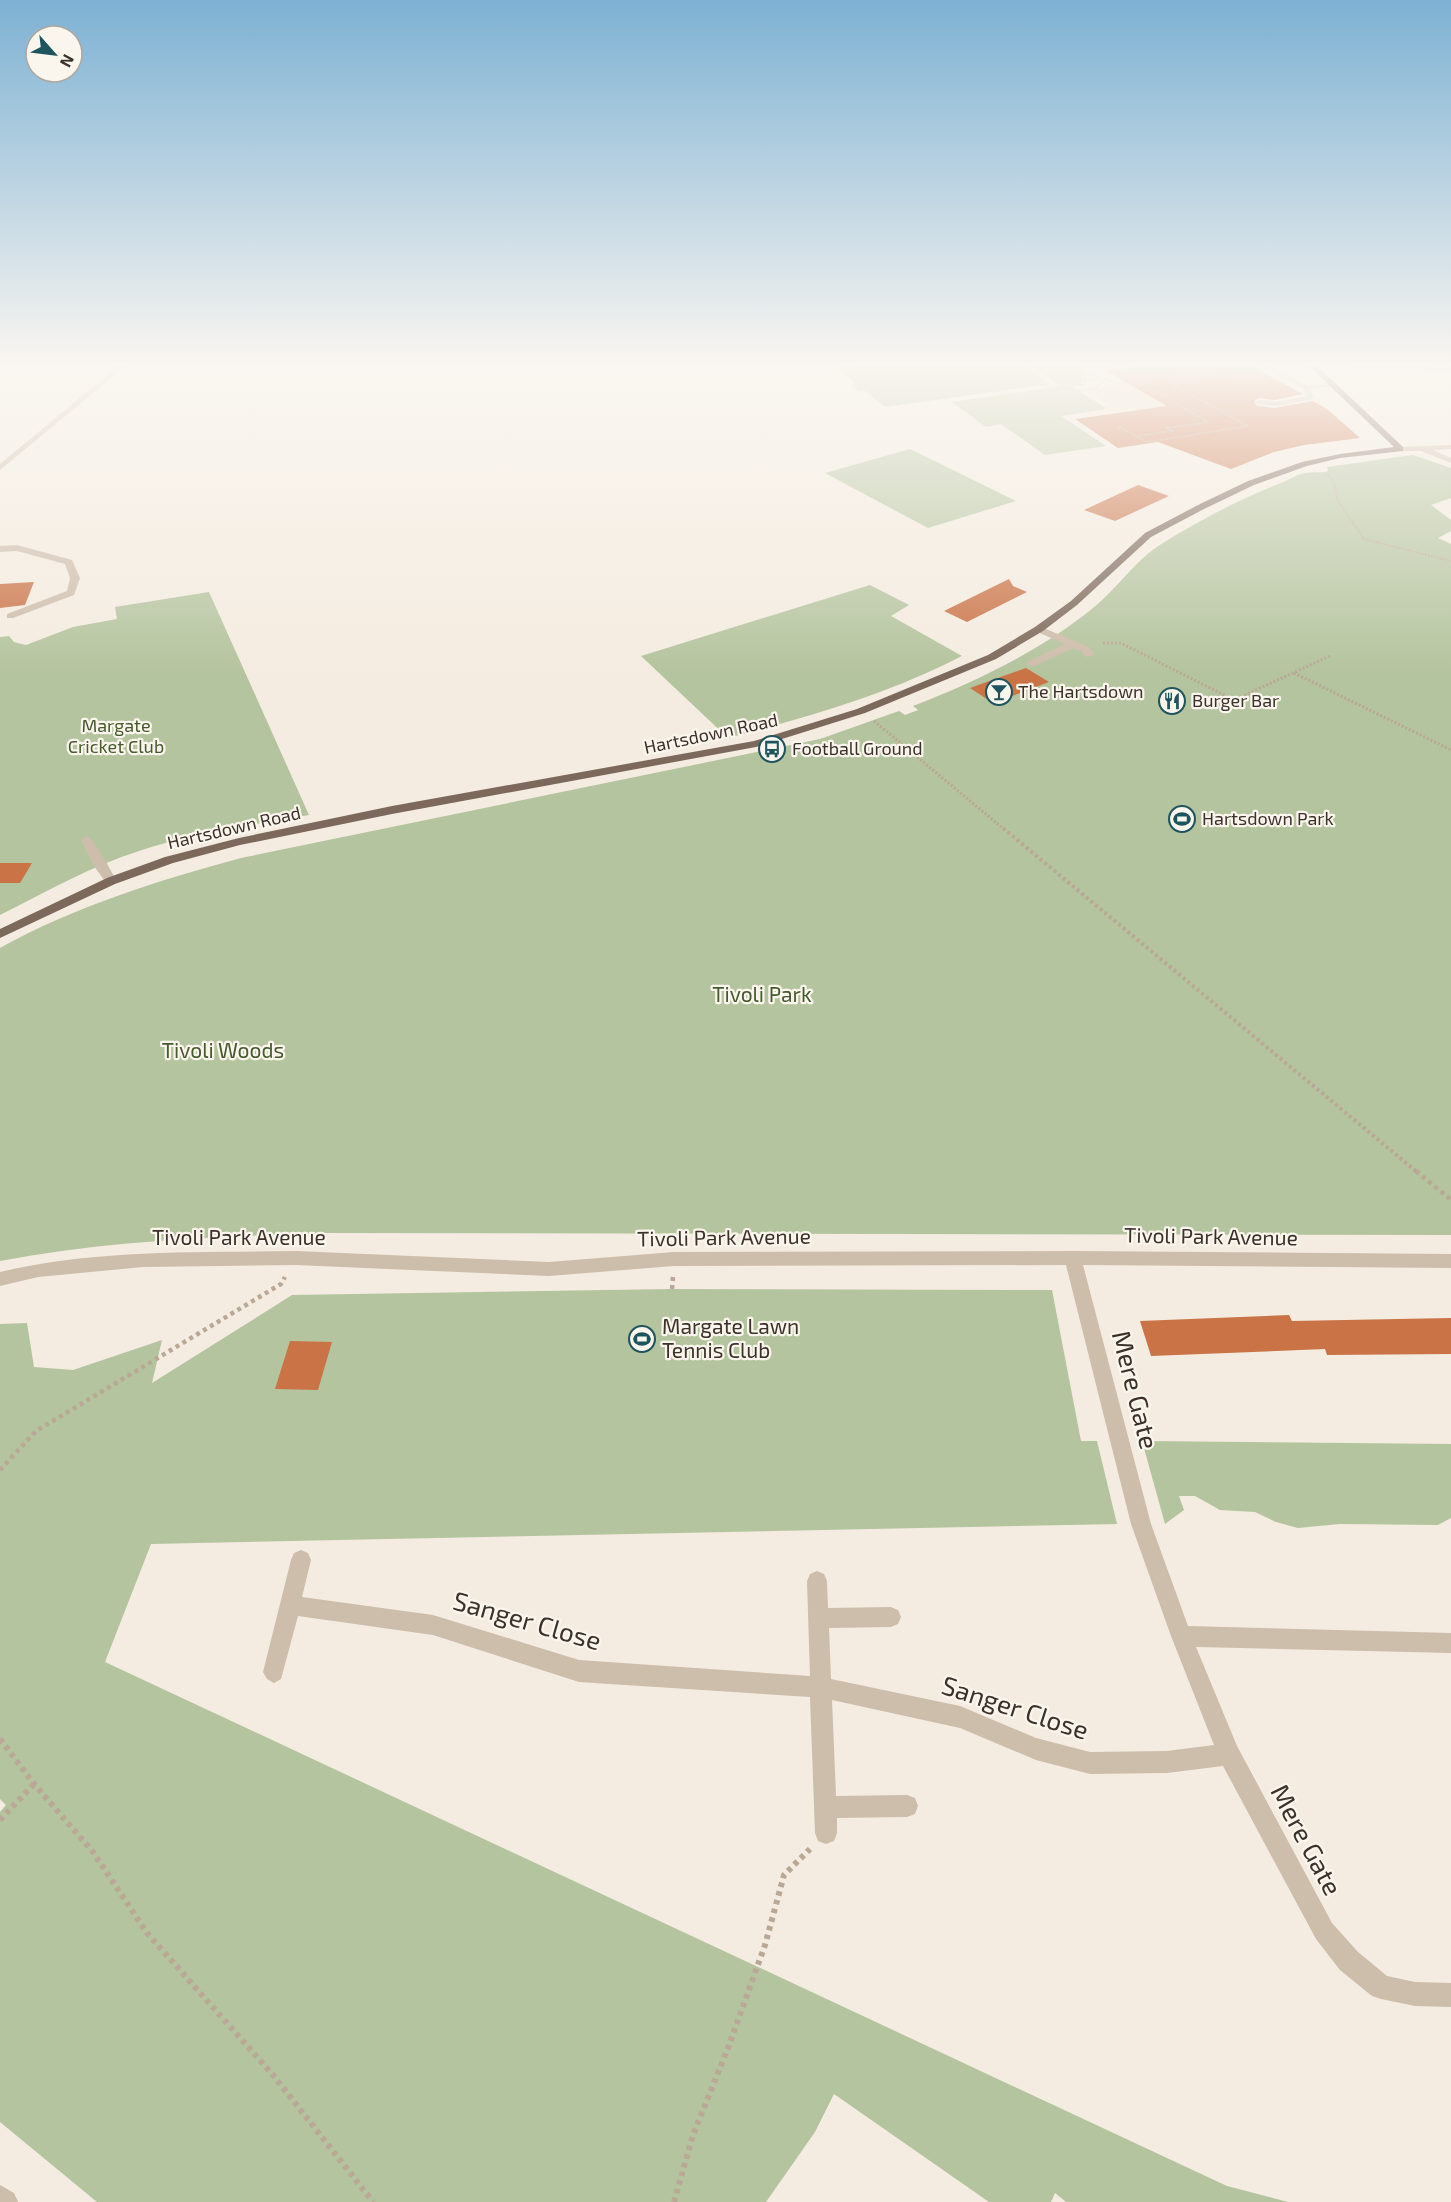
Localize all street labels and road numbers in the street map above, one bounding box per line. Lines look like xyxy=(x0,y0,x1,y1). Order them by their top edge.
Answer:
street label: Hartsdown Road xyxy=(642,708,780,758)
street label: Hartsdown Road xyxy=(165,801,303,853)
street label: Tivoli Park Avenue xyxy=(1124,1221,1298,1250)
street label: Tivoli Park Avenue xyxy=(637,1222,811,1251)
street label: Tivoli Park Avenue xyxy=(152,1224,326,1249)
street label: Mere Gate xyxy=(1107,1327,1166,1452)
street label: Sanger Close xyxy=(450,1584,605,1655)
street label: Sanger Close xyxy=(938,1668,1093,1745)
street label: Mere Gate xyxy=(1265,1779,1349,1900)

